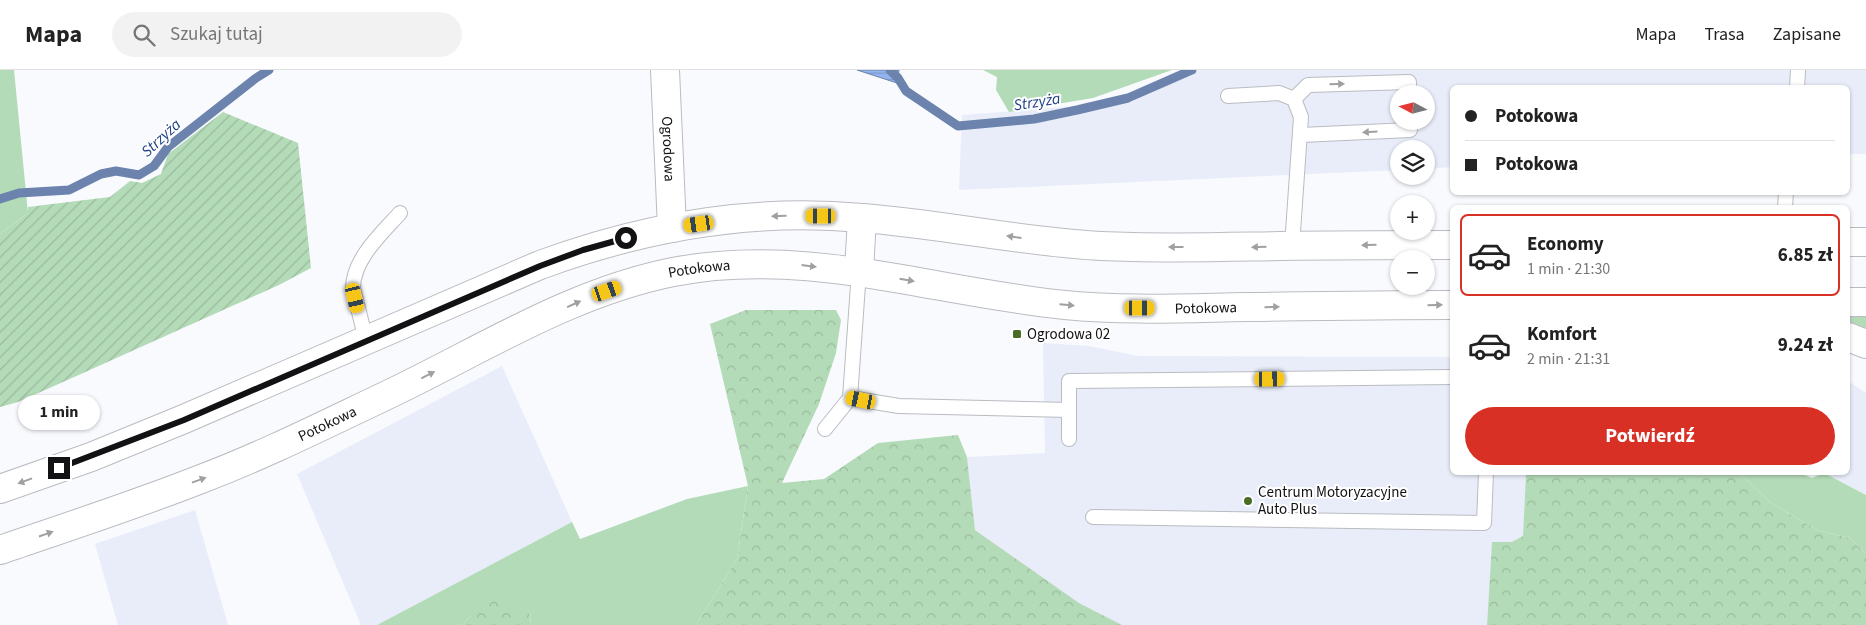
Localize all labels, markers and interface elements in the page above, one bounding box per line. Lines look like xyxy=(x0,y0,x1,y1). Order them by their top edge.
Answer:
search box xyxy=(112,12,462,57)
text: Mapa xyxy=(25,17,82,52)
icon: search xyxy=(130,21,158,49)
text: Szukaj tutaj xyxy=(170,21,263,48)
text: Mapa xyxy=(1635,22,1676,47)
text: Trasa xyxy=(1704,22,1745,47)
text: Zapisane xyxy=(1773,22,1841,47)
one-way arrow xyxy=(1329,80,1345,88)
north arrow xyxy=(1390,85,1435,130)
map controls xyxy=(1390,85,1435,295)
water label: Strzyża xyxy=(1012,87,1062,117)
text: Potokowa xyxy=(1495,103,1578,130)
water label: Strzyża xyxy=(136,114,186,162)
street label: Ogrodowa xyxy=(657,116,680,182)
one-way arrow xyxy=(1362,128,1378,136)
button: layers xyxy=(1390,140,1435,185)
text: Potokowa xyxy=(1495,151,1578,178)
button: + xyxy=(1390,195,1435,240)
car xyxy=(806,209,836,224)
one-way arrow xyxy=(770,212,786,220)
car xyxy=(683,214,714,234)
route start xyxy=(615,227,637,249)
text: Economy xyxy=(1527,231,1604,258)
one-way arrow xyxy=(1006,233,1022,241)
icon: car xyxy=(1467,233,1512,278)
one-way arrow xyxy=(1361,241,1377,249)
text: 6.85 zł xyxy=(1778,242,1833,269)
one-way arrow xyxy=(1168,243,1184,251)
one-way arrow xyxy=(1250,243,1266,251)
button: − xyxy=(1390,250,1435,295)
street label: Potokowa xyxy=(666,254,731,283)
text: 1 min · 21:30 xyxy=(1527,258,1610,280)
one-way arrow xyxy=(801,262,817,270)
one-way arrow xyxy=(899,276,915,284)
car xyxy=(590,279,623,303)
car xyxy=(344,282,365,314)
street label: Potokowa xyxy=(1174,297,1237,319)
one-way arrow xyxy=(567,299,581,307)
one-way arrow xyxy=(1059,301,1075,309)
car xyxy=(1125,301,1155,316)
one-way arrow xyxy=(1427,301,1443,309)
one-way arrow xyxy=(1264,303,1280,311)
text: Komfort xyxy=(1527,321,1597,348)
icon: car xyxy=(1467,323,1512,368)
place label: Ogrodowa 02 xyxy=(1027,324,1110,345)
marker: Ogrodowa 02 xyxy=(1011,328,1023,340)
text: 9.24 zł xyxy=(1778,332,1833,359)
text: 2 min · 21:31 xyxy=(1527,348,1610,370)
one-way arrow xyxy=(421,371,435,379)
car xyxy=(1254,371,1285,387)
car xyxy=(844,390,877,410)
callout: 1 min xyxy=(18,396,100,430)
text: 1 min xyxy=(40,401,78,423)
street label: Potokowa xyxy=(295,401,360,447)
button: Potwierdź xyxy=(1465,407,1835,465)
route end xyxy=(48,457,70,479)
one-way arrow xyxy=(192,476,207,483)
one-way arrow xyxy=(17,478,32,485)
place label: Centrum Motoryzacyjne Auto Plus xyxy=(1258,482,1407,520)
marker: Centrum Motoryzacyjne Auto Plus xyxy=(1242,495,1254,507)
one-way arrow xyxy=(39,530,54,538)

